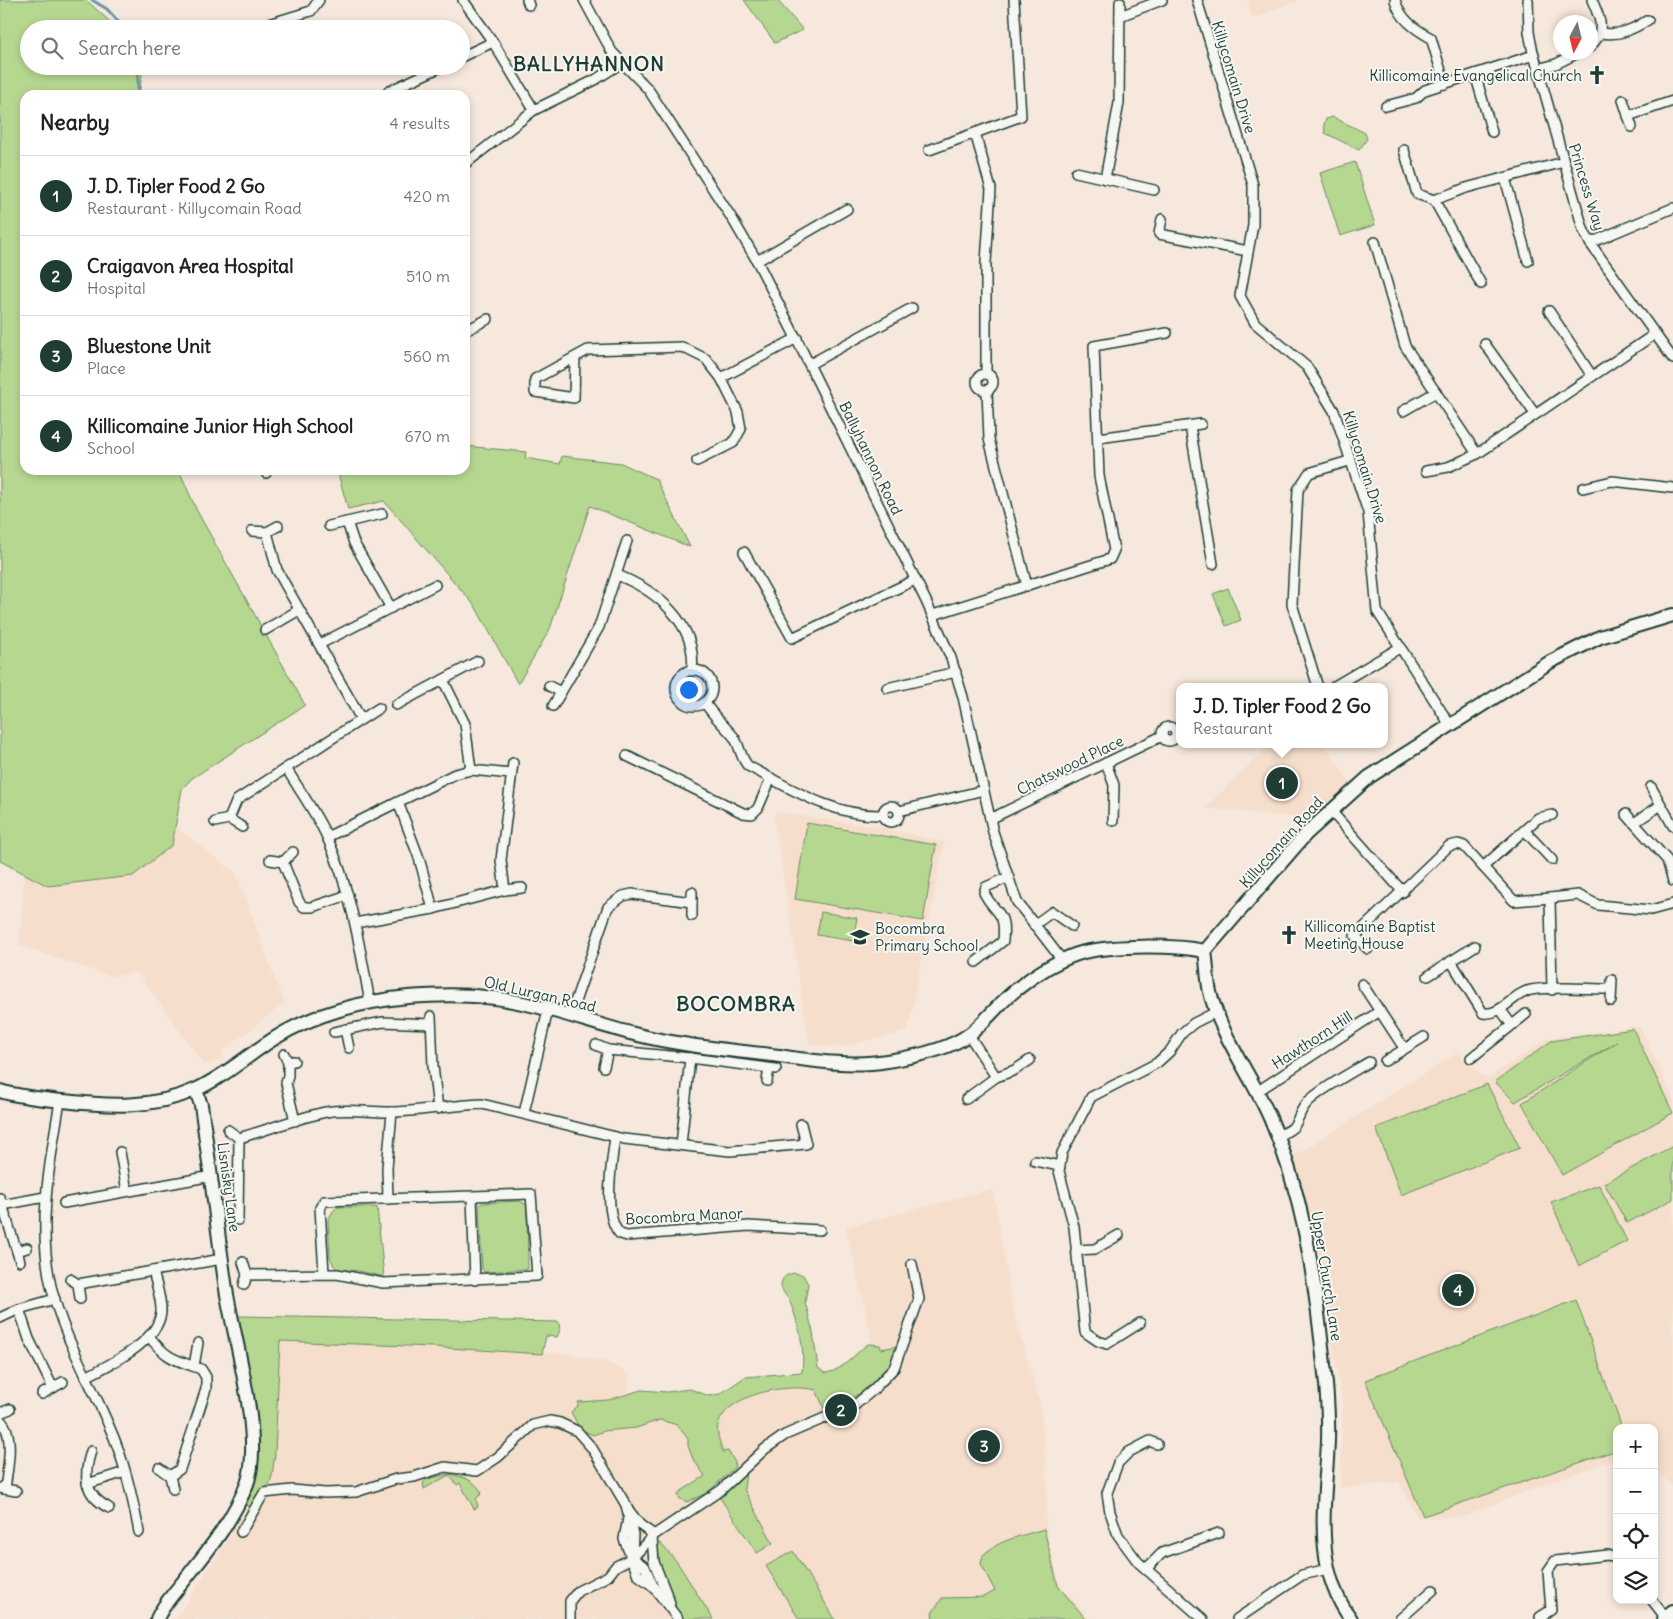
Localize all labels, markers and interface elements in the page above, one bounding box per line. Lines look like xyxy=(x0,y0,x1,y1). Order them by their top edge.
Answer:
north arrow xyxy=(1553,15,1598,60)
street label: Killycomain Drive xyxy=(1208,18,1260,136)
search box xyxy=(20,20,470,75)
icon: search xyxy=(38,34,66,62)
text: Search here xyxy=(78,36,181,60)
district label: BALLYHANNON xyxy=(513,51,665,76)
church icon: Killicomaine Evangelical Church xyxy=(1586,64,1608,86)
place label: Killicomaine Evangelical Church xyxy=(1369,66,1582,85)
text: Nearby xyxy=(40,109,110,136)
text: 4 results xyxy=(389,113,450,133)
street label: Princess Way xyxy=(1565,141,1609,233)
text: J. D. Tipler Food 2 Go xyxy=(87,174,265,198)
text: 1 xyxy=(53,186,59,206)
text: 420 m xyxy=(404,186,450,206)
text: Restaurant · Killycomain Road xyxy=(87,198,302,218)
text: Craigavon Area Hospital xyxy=(87,254,293,278)
text: 2 xyxy=(52,266,60,286)
text: 510 m xyxy=(406,266,450,286)
text: Hospital xyxy=(87,278,146,298)
text: Bluestone Unit xyxy=(87,334,211,358)
text: 3 xyxy=(51,346,61,366)
text: 560 m xyxy=(403,346,450,366)
text: Place xyxy=(87,358,126,378)
street label: Ballyhannon Road xyxy=(835,398,907,518)
street label: Killycomain Drive xyxy=(1339,408,1391,526)
text: Killicomaine Junior High School xyxy=(87,414,353,438)
text: 4 xyxy=(51,426,61,446)
text: 670 m xyxy=(405,426,450,446)
text: School xyxy=(87,438,135,458)
your location xyxy=(676,677,702,703)
popup xyxy=(1176,683,1388,748)
text: J. D. Tipler Food 2 Go xyxy=(1193,694,1371,718)
text: Restaurant xyxy=(1193,718,1273,738)
street label: Chatswood Place xyxy=(1014,731,1126,799)
pin: 1 xyxy=(1266,764,1298,802)
street label: Killycomain Road xyxy=(1235,792,1327,892)
place label: Killicomaine Baptist Meeting House xyxy=(1304,917,1435,953)
place label: Bocombra Primary School xyxy=(875,919,978,955)
church icon: Killicomaine Baptist Meeting House xyxy=(1278,924,1300,946)
school or university icon: Bocombra Primary School xyxy=(849,926,871,948)
street label: Old Lurgan Road xyxy=(482,972,598,1016)
district label: BOCOMBRA xyxy=(676,991,796,1016)
street label: Hawthorn Hill xyxy=(1268,1007,1356,1073)
street label: Lisnisky Lane xyxy=(213,1141,245,1233)
street label: Bocombra Manor xyxy=(625,1203,743,1229)
street label: Upper Church Lane xyxy=(1307,1210,1347,1342)
pin: 4 xyxy=(1442,1271,1474,1309)
pin: 2 xyxy=(825,1391,857,1429)
map controls xyxy=(1613,1424,1658,1604)
button: + xyxy=(1613,1424,1658,1469)
pin: 3 xyxy=(968,1427,1000,1465)
button: − xyxy=(1613,1469,1658,1514)
button: locate xyxy=(1613,1514,1658,1559)
button: layers xyxy=(1613,1559,1658,1604)

